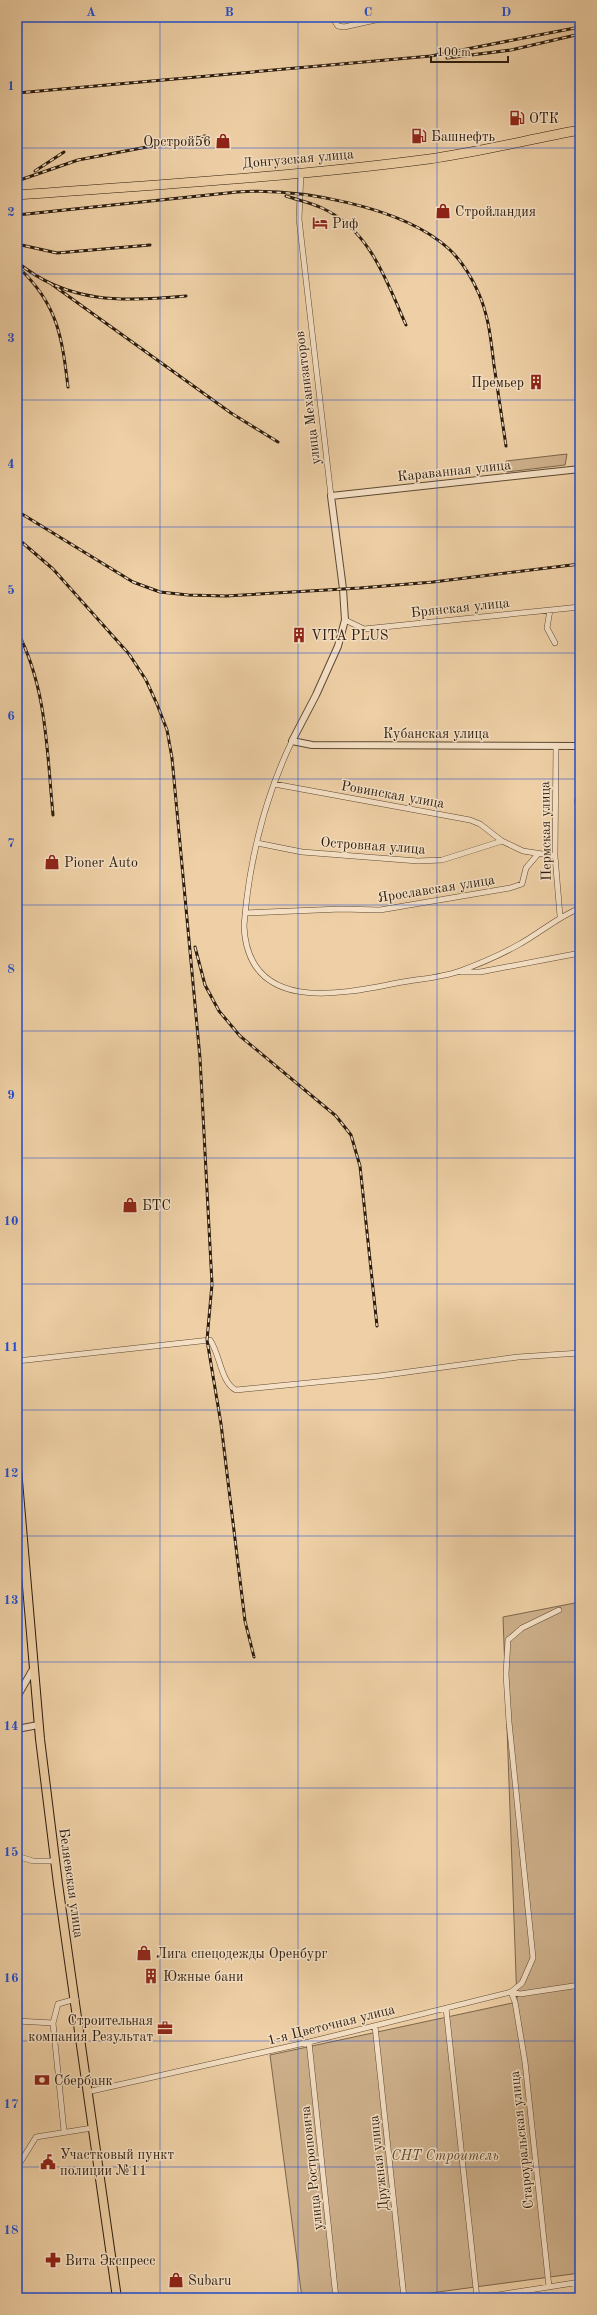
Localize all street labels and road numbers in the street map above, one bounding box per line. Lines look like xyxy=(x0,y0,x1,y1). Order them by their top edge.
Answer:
street label: Донгузская улица xyxy=(242,147,354,171)
street label: улица Механизаторов xyxy=(293,330,323,466)
street label: Караванная улица xyxy=(397,458,512,484)
street label: Брянская улица xyxy=(410,596,510,620)
street label: Кубанская улица xyxy=(383,727,489,741)
street label: Ровинская улица xyxy=(340,779,446,811)
street label: Пермская улица xyxy=(538,781,554,881)
street label: Островная улица xyxy=(320,835,426,857)
street label: Ярославская улица xyxy=(377,873,496,905)
street label: Беляевская улица xyxy=(56,1827,86,1939)
street label: 1-я Цветочная улица xyxy=(266,2002,397,2048)
street label: Староуральская улица xyxy=(508,2070,536,2210)
street label: улица Ростроповича xyxy=(298,2105,325,2231)
street label: Дружная улица xyxy=(367,2114,391,2211)

